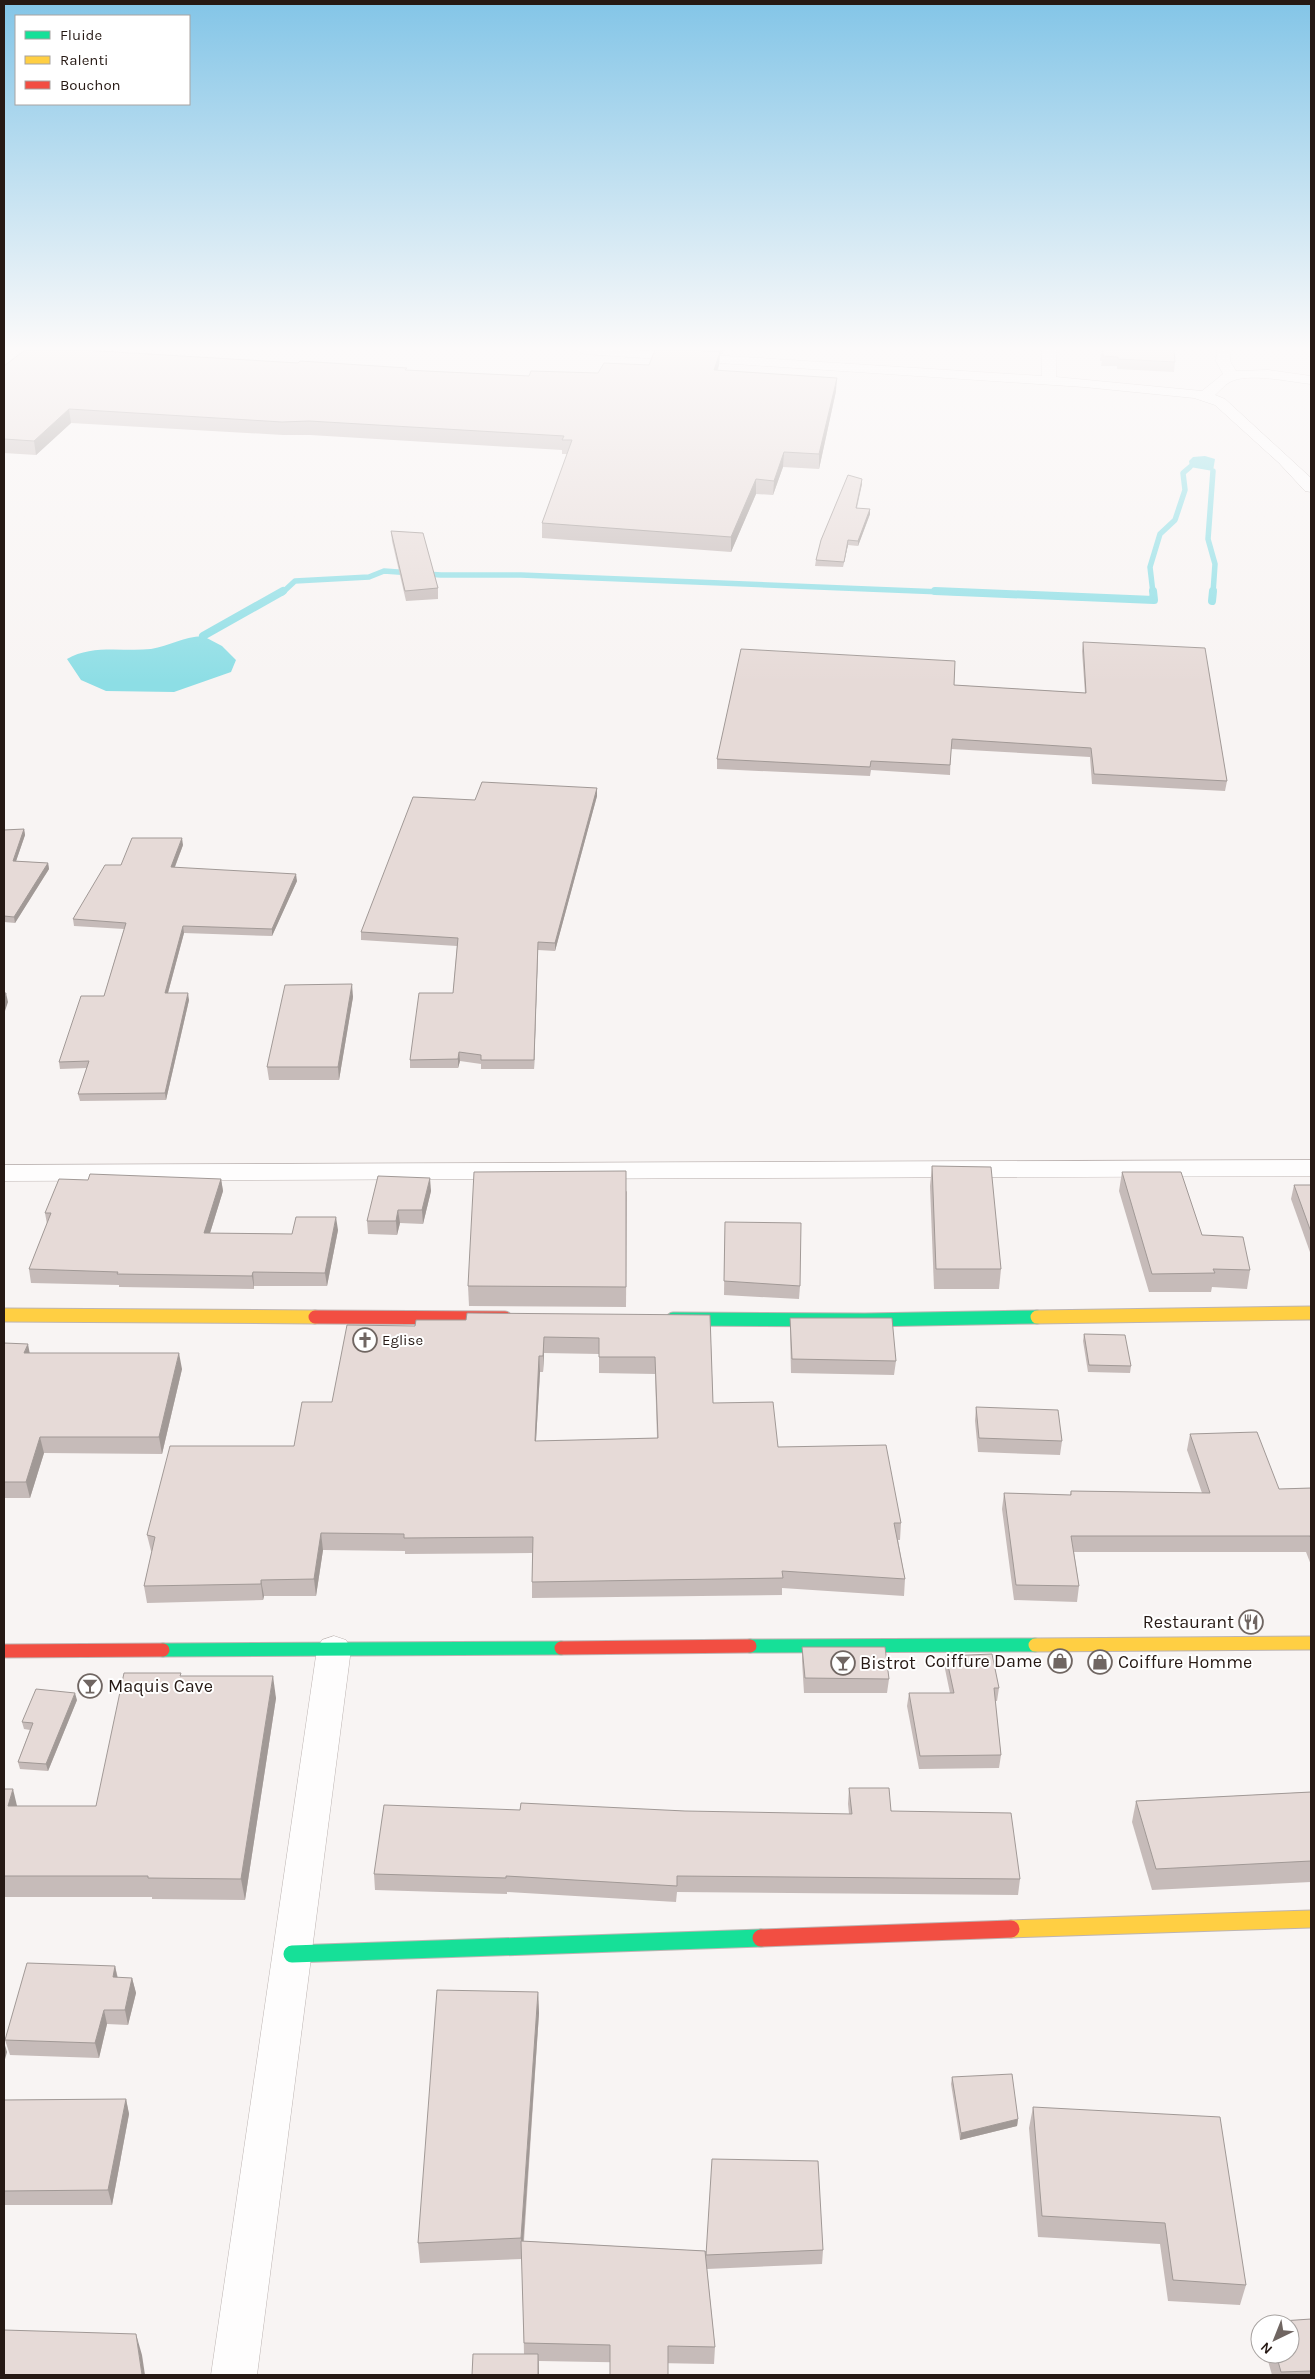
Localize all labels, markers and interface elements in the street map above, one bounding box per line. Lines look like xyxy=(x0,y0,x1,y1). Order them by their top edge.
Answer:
legend xyxy=(15,15,190,105)
text: Fluide xyxy=(60,26,102,44)
text: Ralenti xyxy=(60,51,109,69)
text: Bouchon xyxy=(60,76,121,94)
church icon: Eglise xyxy=(352,1327,378,1353)
place label: Eglise xyxy=(382,1331,423,1349)
restaurant icon: Restaurant xyxy=(1238,1609,1264,1635)
place label: Restaurant xyxy=(1143,1611,1234,1633)
shop icon: Coiffure Dame xyxy=(1047,1648,1073,1674)
shop icon: Coiffure Homme xyxy=(1087,1649,1113,1675)
bar icon: Bistrot xyxy=(830,1650,856,1676)
place label: Coiffure Dame xyxy=(925,1650,1042,1672)
place label: Coiffure Homme xyxy=(1118,1651,1252,1673)
place label: Bistrot xyxy=(860,1652,916,1674)
bar icon: Maquis Cave xyxy=(77,1673,103,1699)
place label: Maquis Cave xyxy=(108,1675,213,1697)
north arrow xyxy=(1250,2314,1300,2364)
text: N xyxy=(1257,2338,1276,2358)

